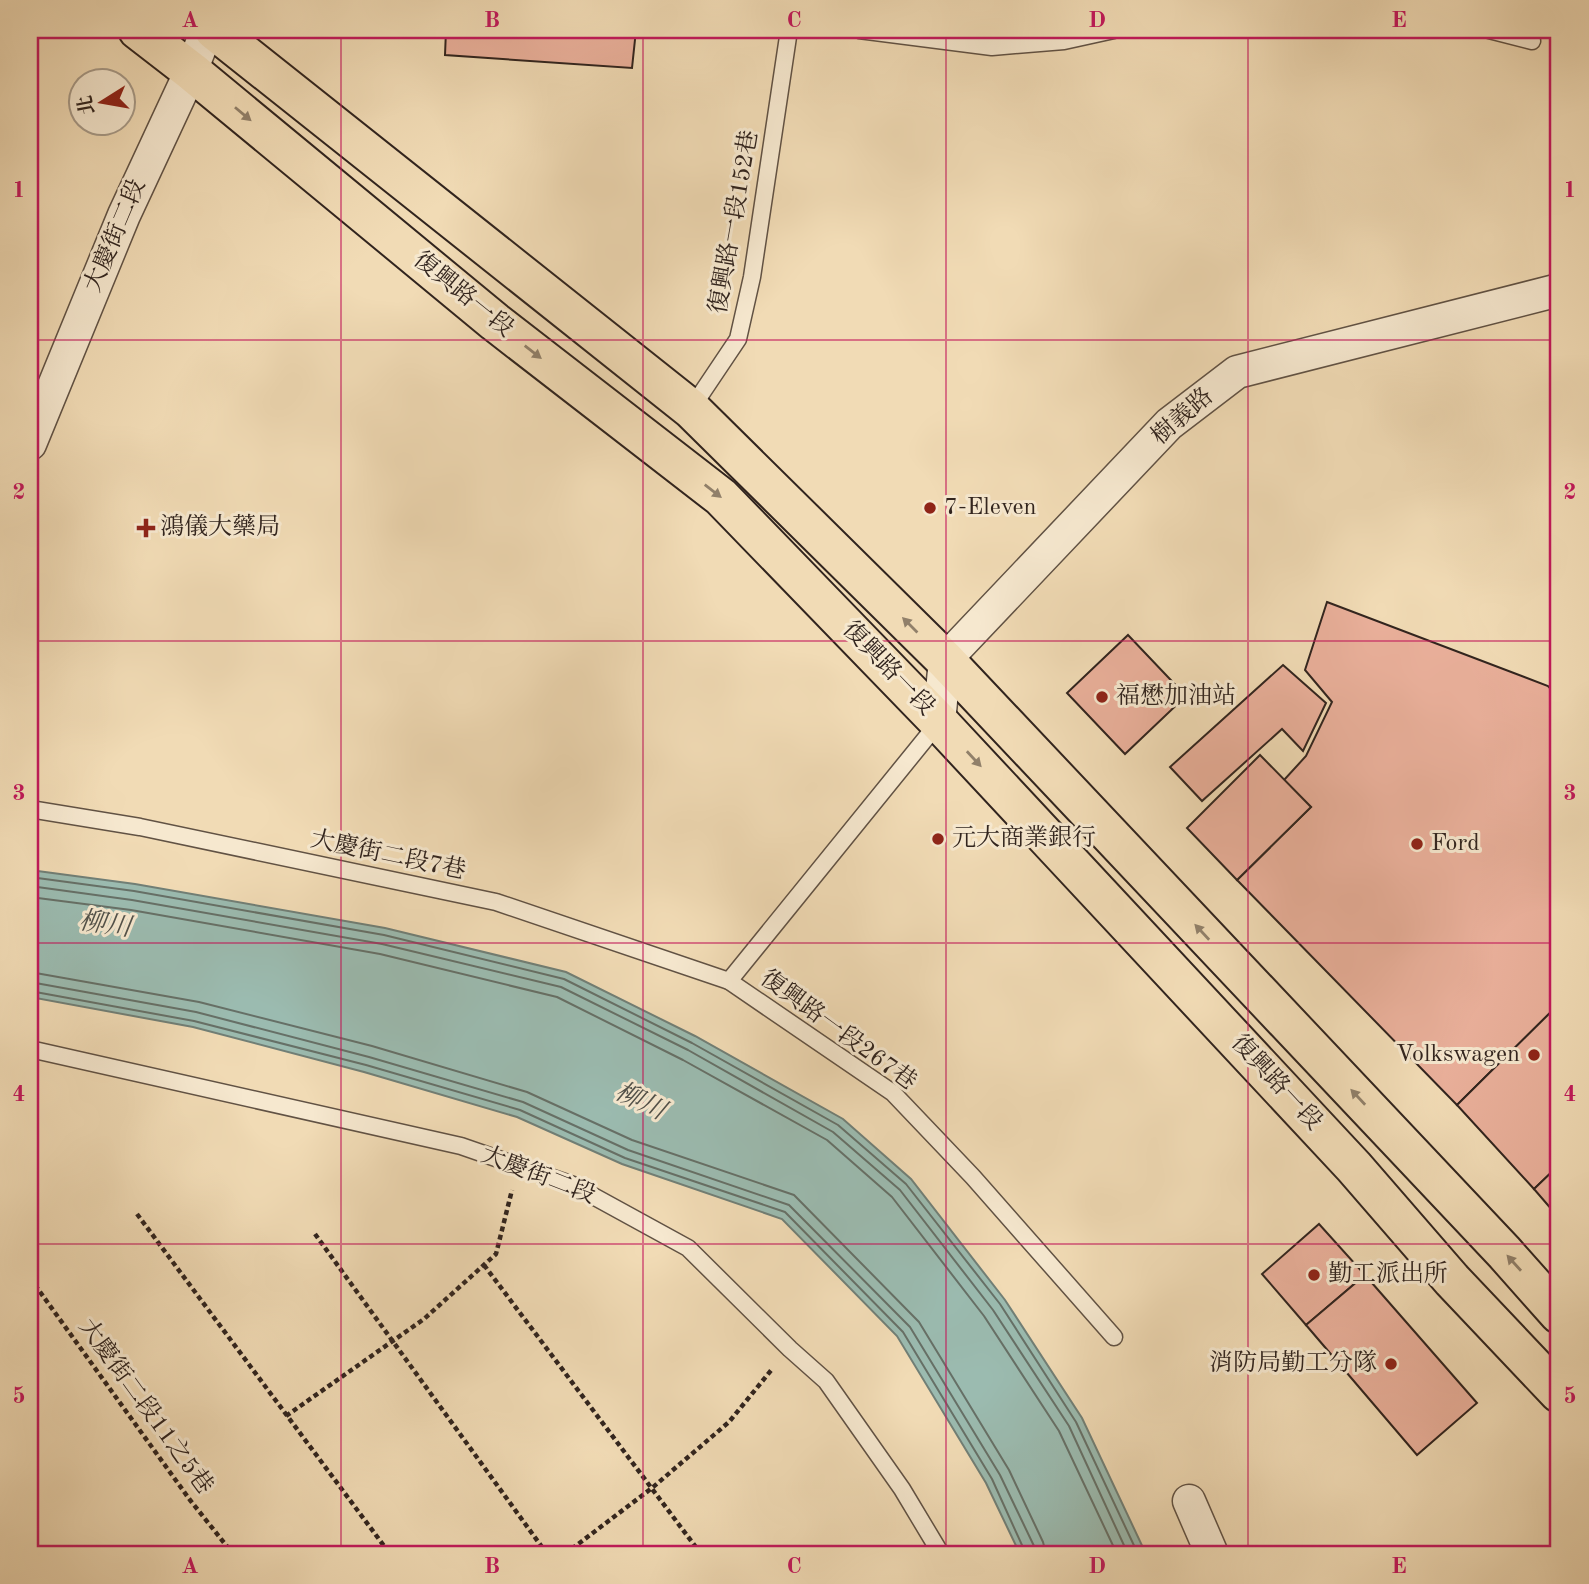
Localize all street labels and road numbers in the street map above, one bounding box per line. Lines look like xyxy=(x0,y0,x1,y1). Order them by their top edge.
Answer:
street label: 復興路一段152巷 xyxy=(704,128,763,316)
street label: 大慶街二段 xyxy=(79,175,150,296)
street label: 復興路一段 xyxy=(409,246,519,342)
street label: 樹義路 xyxy=(1146,382,1218,450)
street label: 復興路一段 xyxy=(838,615,940,720)
street label: 大慶街二段7巷 xyxy=(308,825,468,884)
street label: 復興路一段267巷 xyxy=(756,964,922,1095)
street label: 復興路一段 xyxy=(1226,1029,1328,1135)
street label: 大慶街二段 xyxy=(478,1140,599,1209)
street label: 大慶街二段11之5巷 xyxy=(74,1313,219,1499)

